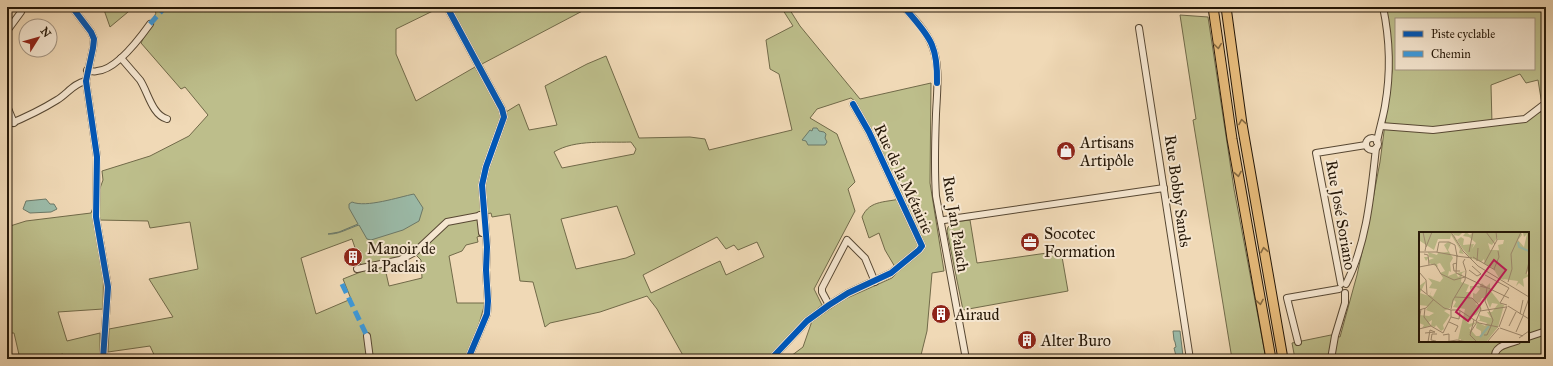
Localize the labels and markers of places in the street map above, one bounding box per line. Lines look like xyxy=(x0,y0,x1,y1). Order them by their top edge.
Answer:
place label: Artisans Artipôle xyxy=(1079,133,1134,170)
shop icon: Artisans Artipôle xyxy=(1055,140,1077,162)
place label: Socotec Formation xyxy=(1044,224,1116,261)
office icon: Socotec Formation xyxy=(1019,231,1041,253)
place label: Manoir de la Paclais xyxy=(367,239,436,276)
building icon: Manoir de la Paclais xyxy=(342,246,364,268)
building icon: Airaud xyxy=(930,303,952,325)
place label: Airaud xyxy=(954,305,999,324)
building icon: Alter Buro xyxy=(1016,329,1038,351)
place label: Alter Buro xyxy=(1040,331,1111,350)

